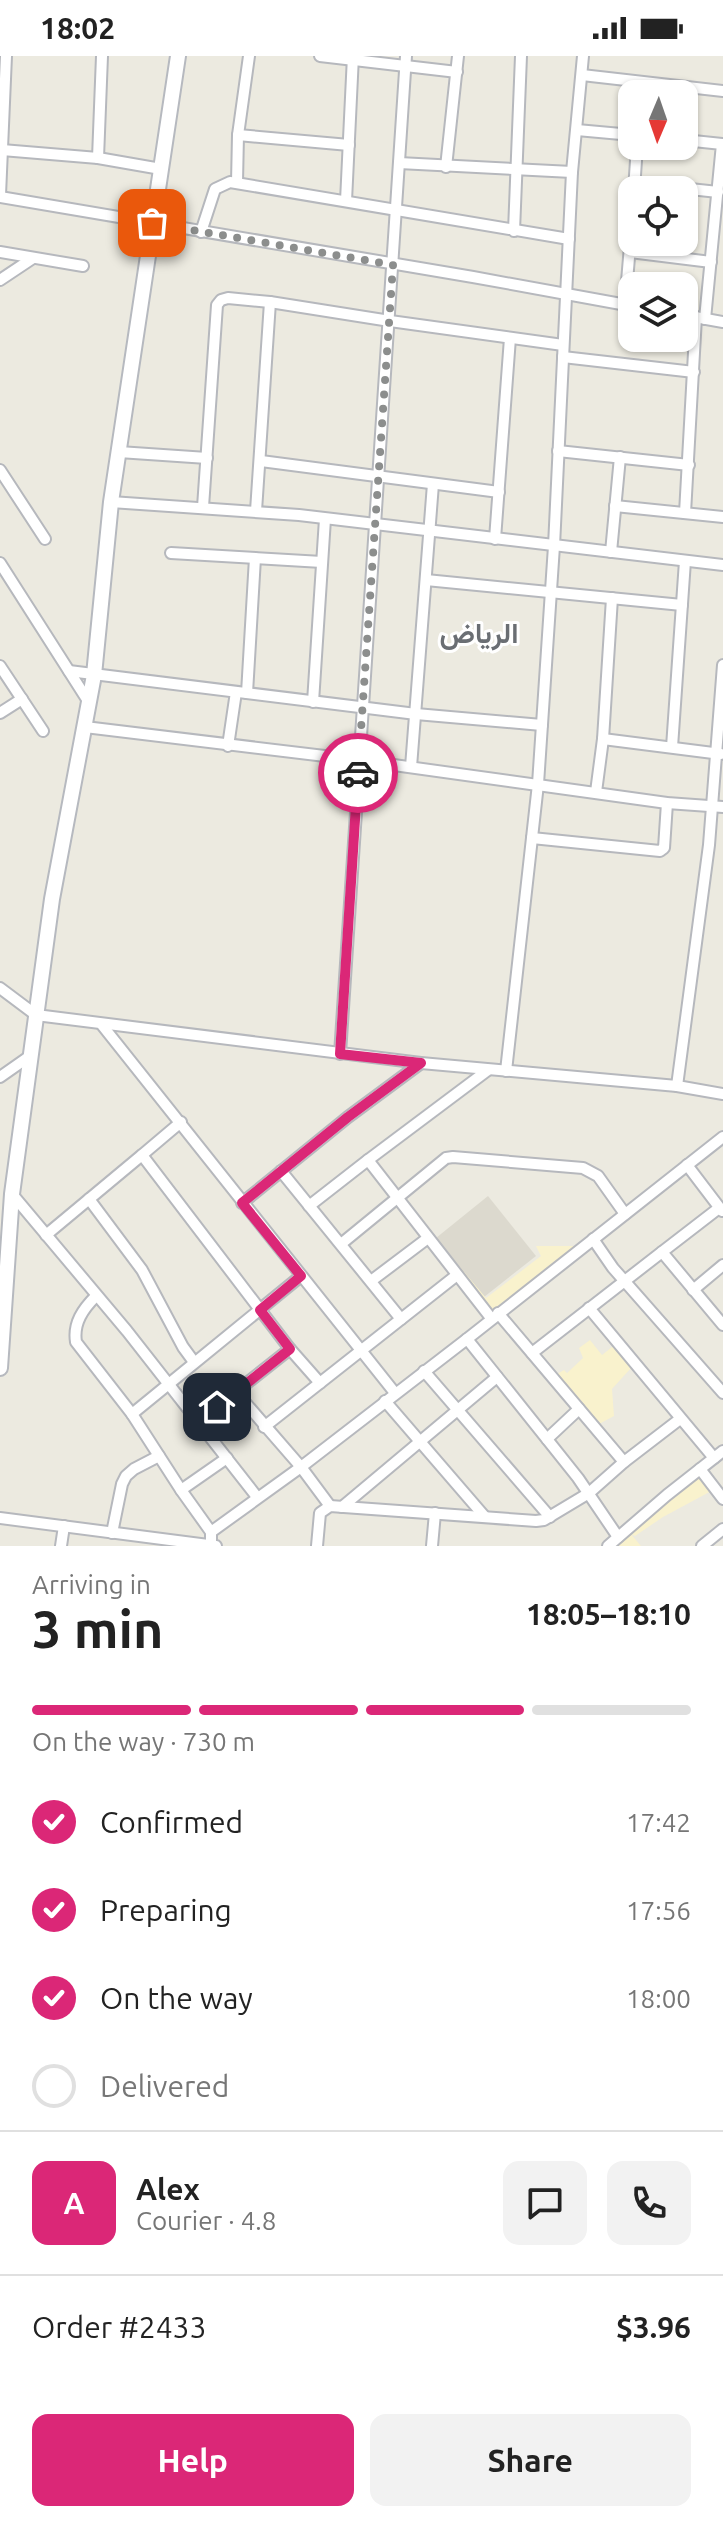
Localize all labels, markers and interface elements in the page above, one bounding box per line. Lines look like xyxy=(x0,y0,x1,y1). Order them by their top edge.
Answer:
text: 18:02 xyxy=(40,11,115,45)
north arrow xyxy=(618,80,698,160)
map controls xyxy=(618,80,698,352)
button: locate xyxy=(618,176,698,256)
pin xyxy=(118,189,186,257)
icon: bag xyxy=(130,201,174,245)
button: layers xyxy=(618,272,698,352)
district label: الرياض xyxy=(440,617,518,651)
courier xyxy=(318,733,398,813)
icon: car xyxy=(336,751,380,795)
pin xyxy=(183,1373,251,1441)
icon: home xyxy=(195,1385,239,1429)
text: Arriving in xyxy=(32,1570,151,1599)
text: 18:05–18:10 xyxy=(526,1597,691,1631)
text: 3 min xyxy=(32,1600,163,1658)
text: On the way · 730 m xyxy=(32,1727,255,1756)
icon: check xyxy=(32,1800,76,1844)
text: Confirmed xyxy=(100,1805,243,1839)
text: 17:42 xyxy=(626,1808,691,1837)
icon: check xyxy=(32,1888,76,1932)
text: Preparing xyxy=(100,1893,232,1927)
text: 17:56 xyxy=(626,1896,691,1925)
icon: check xyxy=(32,1976,76,2020)
text: On the way xyxy=(100,1981,253,2015)
text: 18:00 xyxy=(626,1984,691,2013)
text: Delivered xyxy=(100,2069,229,2103)
button: chat xyxy=(503,2161,587,2245)
button: phone xyxy=(607,2161,691,2245)
text: Alex xyxy=(136,2172,200,2206)
text: A xyxy=(63,2186,85,2220)
text: Courier · 4.8 xyxy=(136,2206,276,2235)
text: Order #2433 xyxy=(32,2310,206,2344)
text: $3.96 xyxy=(616,2310,691,2344)
button: Help xyxy=(32,2414,354,2506)
button: Share xyxy=(370,2414,691,2506)

